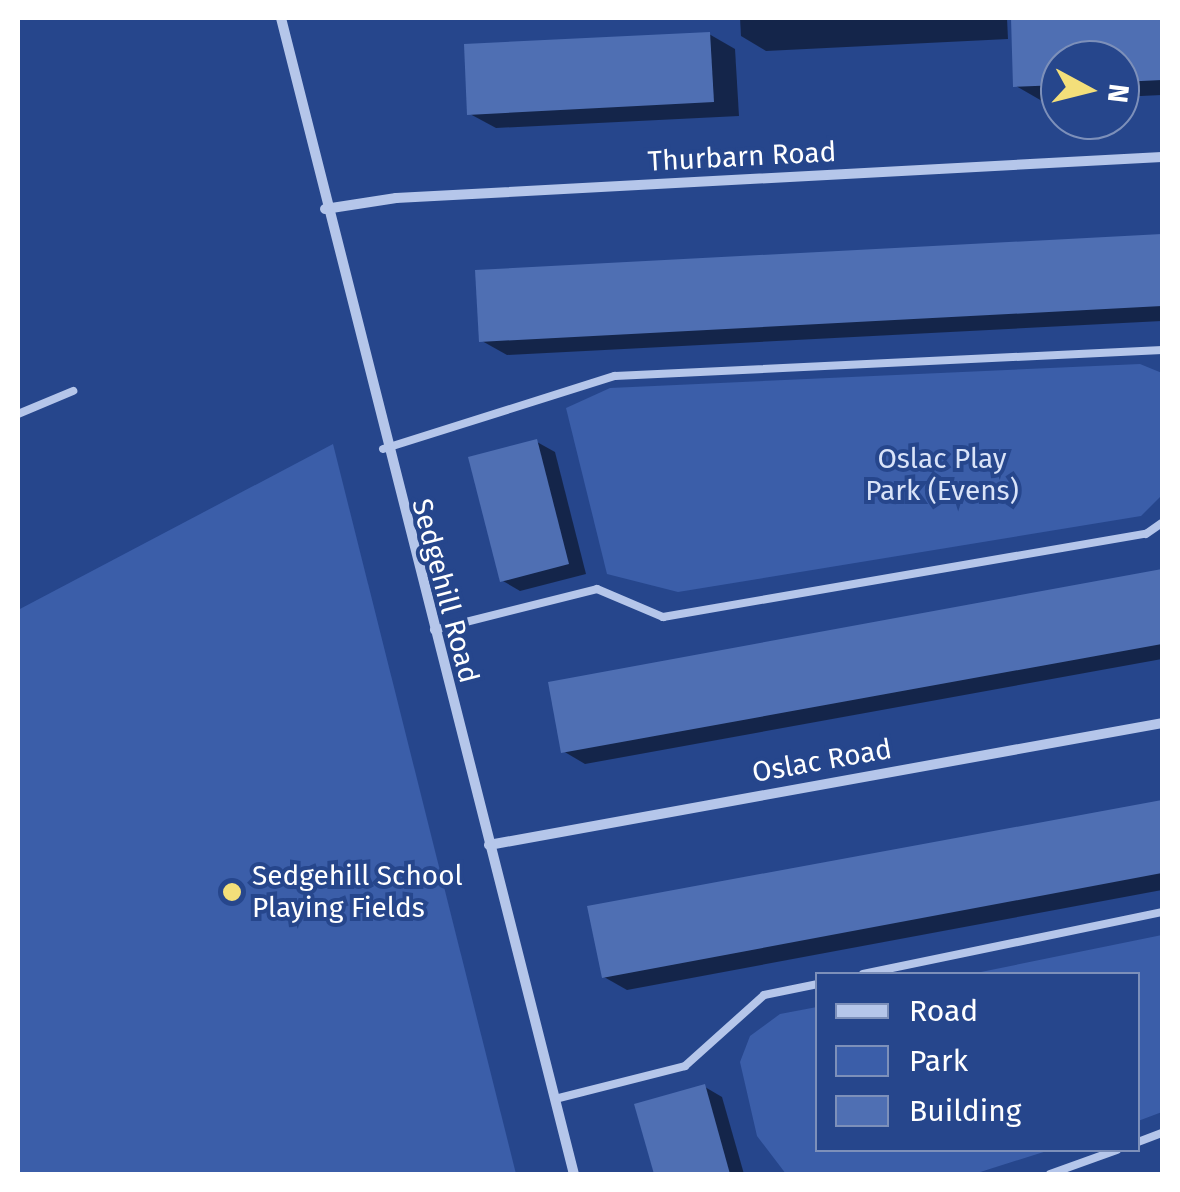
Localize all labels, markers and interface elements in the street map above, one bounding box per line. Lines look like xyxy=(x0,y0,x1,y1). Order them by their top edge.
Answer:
north arrow xyxy=(1040,40,1140,140)
text: N xyxy=(1101,82,1136,105)
street label: Thurbarn Road xyxy=(647,135,837,179)
park label: Oslac Play Park (Evens) xyxy=(865,442,1019,508)
street label: Sedgehill Road xyxy=(404,495,486,687)
street label: Oslac Road xyxy=(750,732,894,790)
place label: Sedgehill School Playing Fields xyxy=(252,859,463,925)
marker: Sedgehill School Playing Fields xyxy=(221,881,243,903)
legend xyxy=(815,972,1140,1152)
text: Road xyxy=(909,993,978,1029)
text: Park xyxy=(909,1043,968,1079)
text: Building xyxy=(909,1093,1021,1129)

